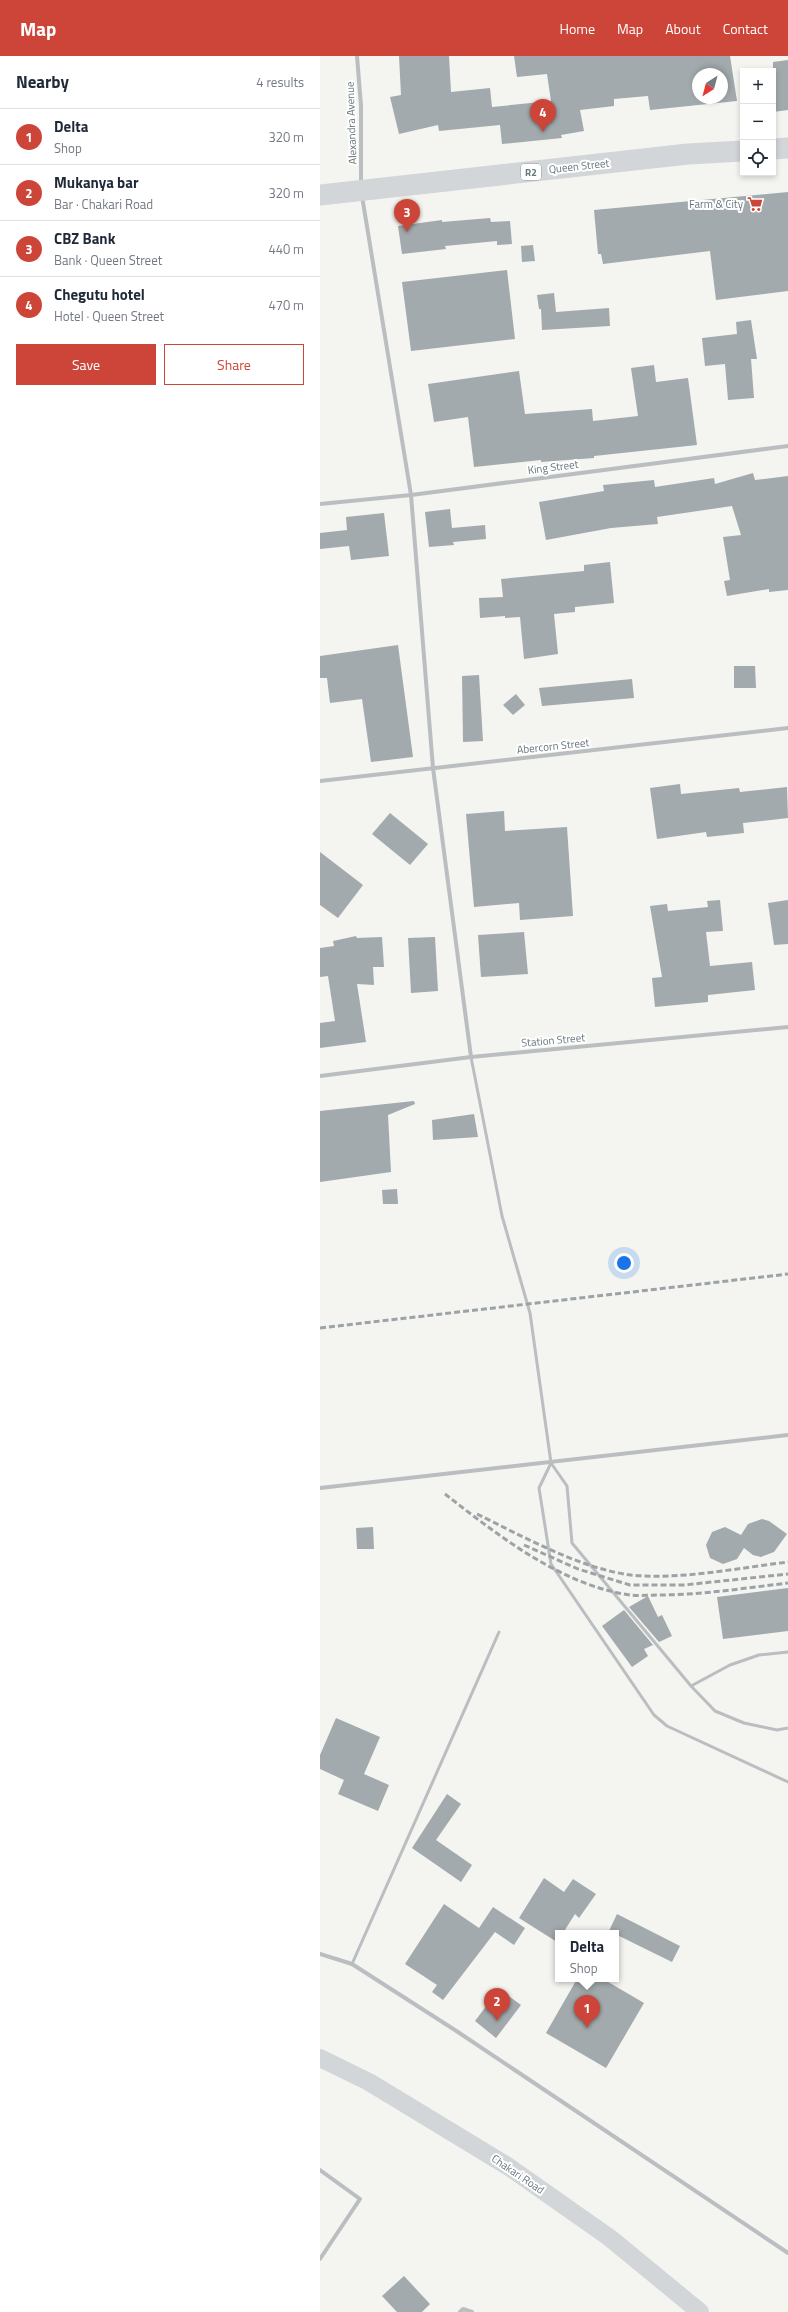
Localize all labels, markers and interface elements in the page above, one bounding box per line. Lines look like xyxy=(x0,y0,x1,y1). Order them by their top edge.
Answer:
text: Map xyxy=(20,14,56,43)
text: Home xyxy=(560,18,595,39)
text: Map xyxy=(617,18,643,39)
text: About xyxy=(665,18,701,39)
text: Contact xyxy=(723,18,768,39)
north arrow xyxy=(692,68,728,104)
map controls xyxy=(740,68,776,176)
button: + xyxy=(740,68,776,104)
text: Nearby xyxy=(16,69,69,95)
text: 4 results xyxy=(256,72,304,92)
street label: Alexandra Avenue xyxy=(342,81,360,165)
pin: 4 xyxy=(530,99,556,132)
button: − xyxy=(740,104,776,140)
text: Delta xyxy=(54,115,88,138)
text: 1 xyxy=(25,127,33,147)
text: 320 m xyxy=(268,127,304,147)
text: Shop xyxy=(54,138,82,158)
button: locate xyxy=(740,140,776,176)
street label: Queen Street xyxy=(548,155,610,177)
road number: R2 xyxy=(521,164,541,180)
text: Mukanya bar xyxy=(54,171,139,194)
text: 2 xyxy=(25,183,33,203)
text: 320 m xyxy=(268,183,304,203)
text: Bar · Chakari Road xyxy=(54,194,153,214)
supermarket icon: Farm & City xyxy=(746,195,764,213)
place label: Farm & City xyxy=(689,196,744,212)
pin: 3 xyxy=(394,199,420,232)
text: CBZ Bank xyxy=(54,227,115,250)
text: 3 xyxy=(25,239,33,259)
text: 440 m xyxy=(268,239,304,259)
text: Bank · Queen Street xyxy=(54,250,162,270)
text: Chegutu hotel xyxy=(54,283,145,306)
text: 4 xyxy=(25,295,33,315)
text: 470 m xyxy=(268,295,304,315)
text: Hotel · Queen Street xyxy=(54,306,164,326)
button: Save xyxy=(16,344,156,385)
button: Share xyxy=(164,344,304,385)
street label: King Street xyxy=(527,456,579,478)
street label: Abercorn Street xyxy=(516,734,590,758)
street label: Station Street xyxy=(520,1029,586,1051)
your location xyxy=(614,1253,634,1273)
popup xyxy=(555,1930,619,1982)
text: Delta xyxy=(570,1935,604,1958)
text: Shop xyxy=(570,1958,598,1978)
pin: 2 xyxy=(484,1988,510,2021)
pin: 1 xyxy=(574,1995,600,2028)
street label: Chakari Road xyxy=(488,2150,548,2198)

